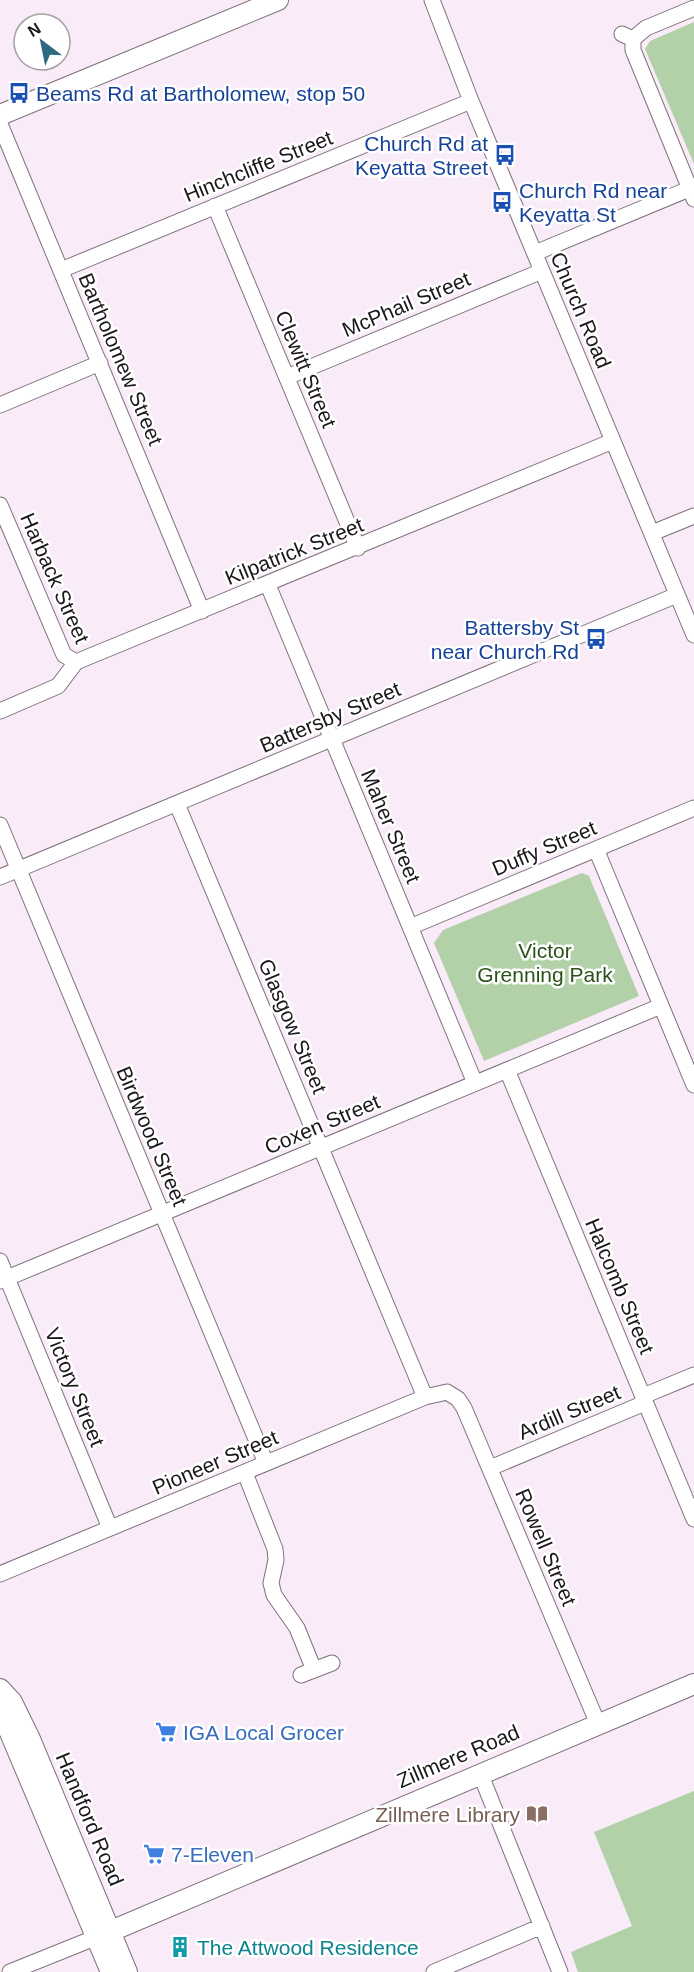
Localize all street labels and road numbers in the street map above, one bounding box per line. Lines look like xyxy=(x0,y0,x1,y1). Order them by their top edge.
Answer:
street label: Hinchcliffe Street xyxy=(180,126,336,206)
street label: Church Road xyxy=(546,249,616,371)
street label: McPhail Street xyxy=(339,267,473,341)
street label: Bartholomew Street xyxy=(74,270,168,449)
street label: Clewitt Street xyxy=(271,307,341,431)
street label: Harback Street xyxy=(16,509,94,647)
street label: Kilpatrick Street xyxy=(222,513,367,589)
street label: Battersby Street xyxy=(256,677,404,757)
street label: Maher Street xyxy=(357,766,425,887)
street label: Duffy Street xyxy=(489,816,600,880)
street label: Glasgow Street xyxy=(254,955,332,1097)
street label: Birdwood Street xyxy=(112,1063,192,1209)
street label: Coxen Street xyxy=(261,1089,383,1159)
street label: Halcomb Street xyxy=(581,1215,659,1357)
street label: Victory Street xyxy=(41,1324,109,1450)
street label: Ardill Street xyxy=(515,1380,624,1444)
street label: Pioneer Street xyxy=(149,1425,281,1499)
street label: Rowell Street xyxy=(511,1485,581,1609)
street label: Zillmere Road xyxy=(393,1720,523,1792)
street label: Handford Road xyxy=(52,1749,128,1889)

